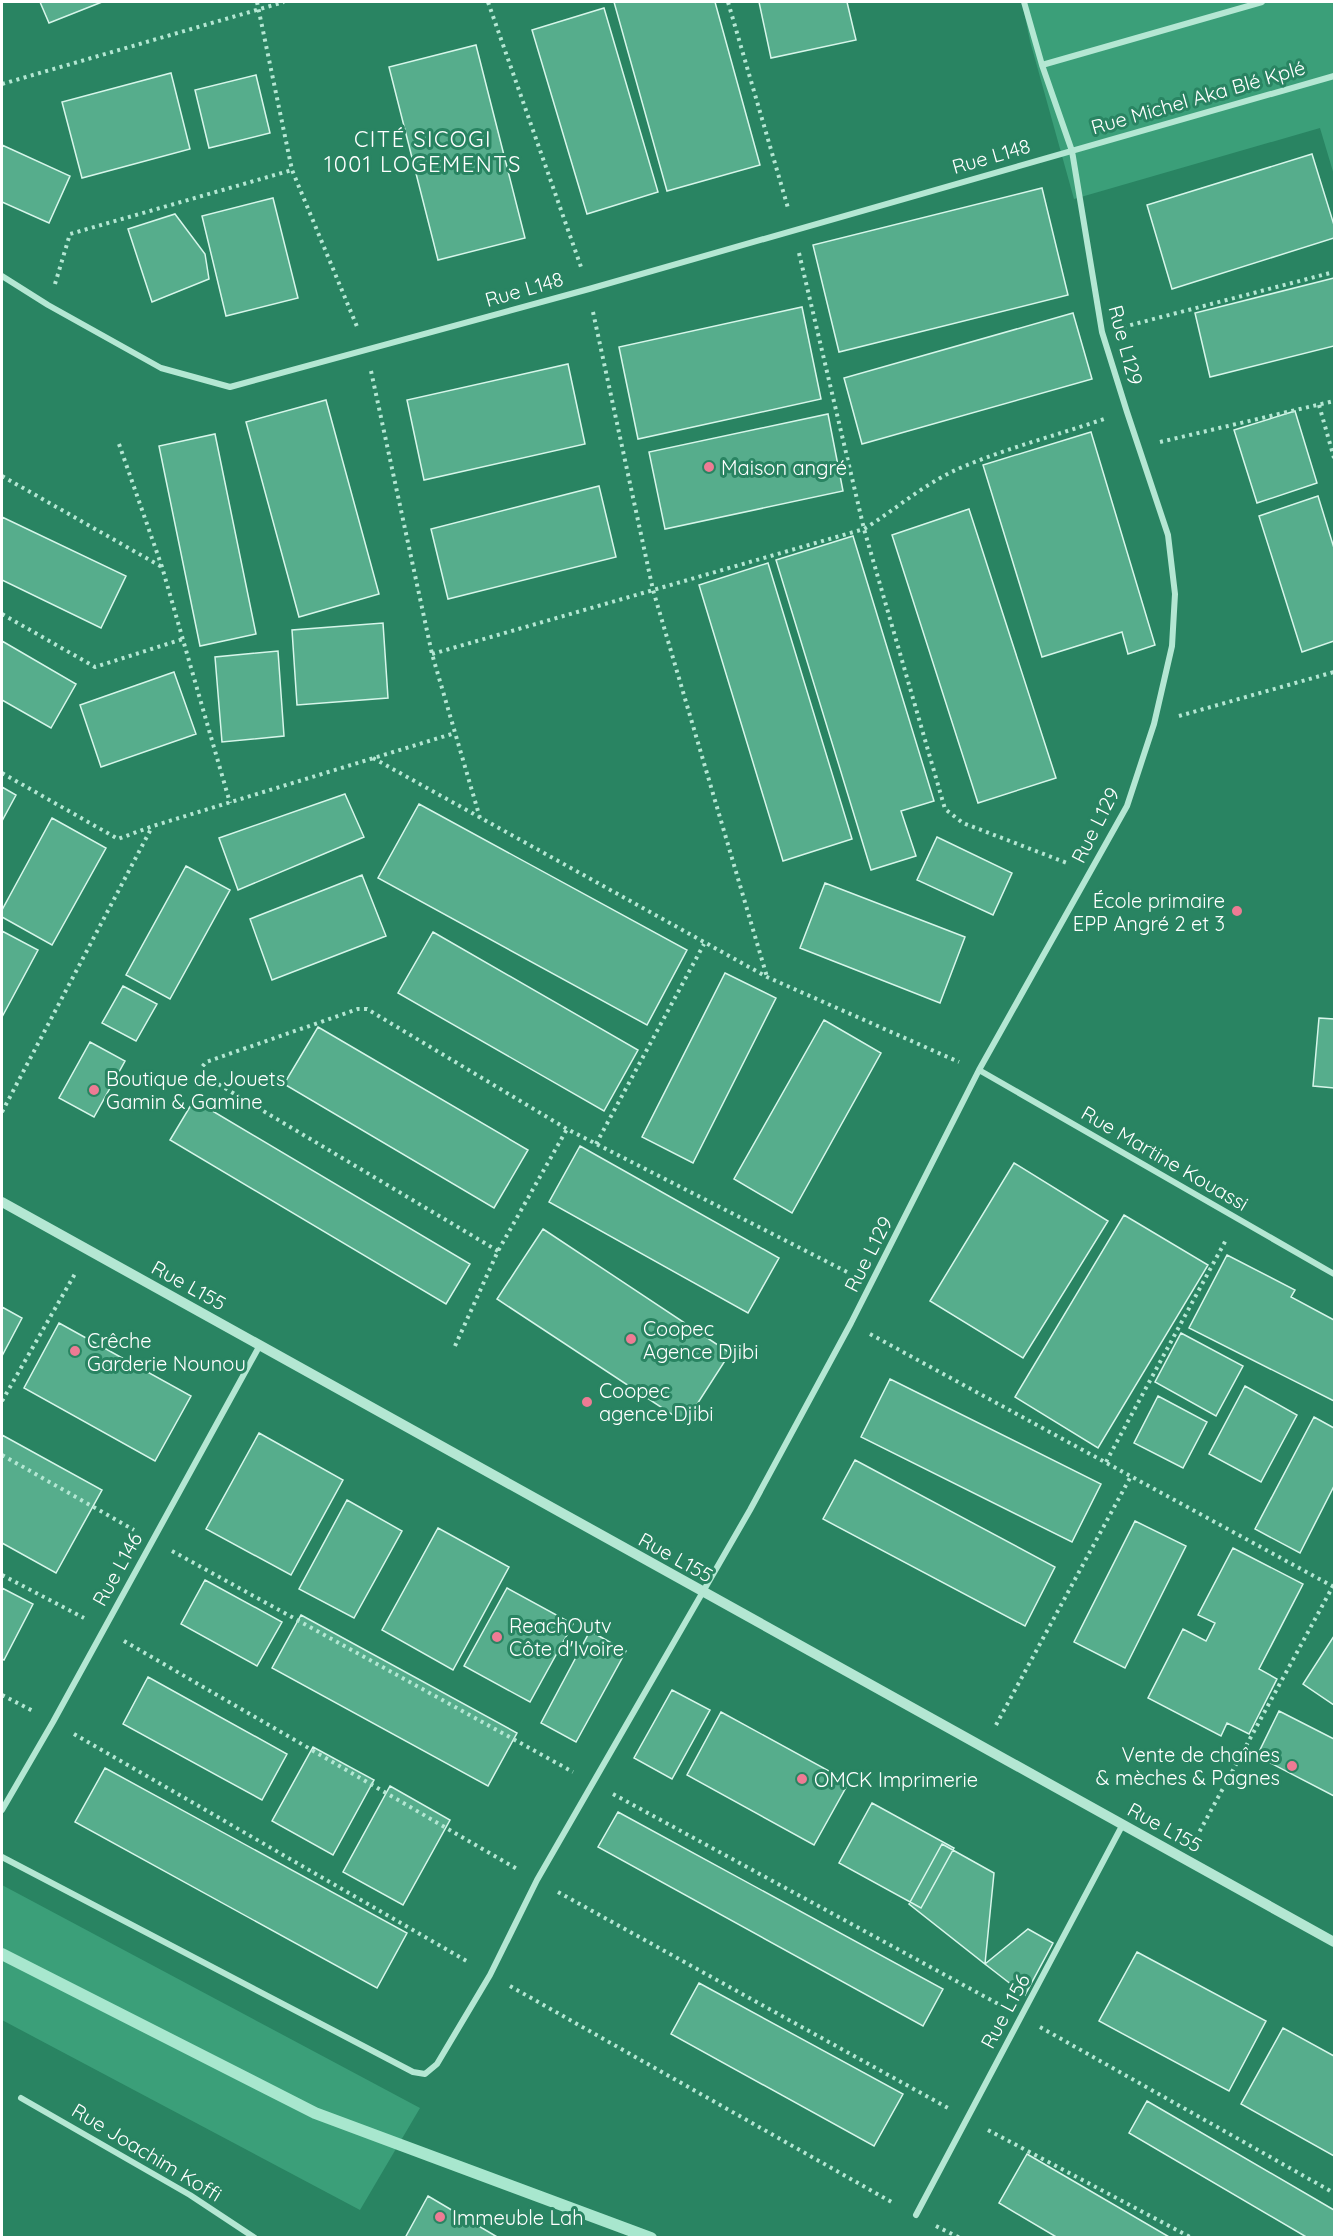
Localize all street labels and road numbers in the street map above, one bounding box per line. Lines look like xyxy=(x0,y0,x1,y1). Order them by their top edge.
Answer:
street label: Rue Michel Aka Blé Kplé xyxy=(1088,54,1308,140)
street label: Rue L148 xyxy=(949,133,1033,179)
street label: Rue L148 xyxy=(482,266,566,312)
street label: Rue L129 xyxy=(1103,302,1149,388)
street label: Rue L129 xyxy=(1065,783,1125,867)
street label: Rue Martine Kouassi xyxy=(1077,1100,1253,1216)
street label: Rue L129 xyxy=(838,1212,898,1296)
street label: Rue L155 xyxy=(147,1254,231,1316)
street label: Rue L155 xyxy=(634,1526,718,1588)
street label: Rue L146 xyxy=(87,1528,148,1610)
street label: Rue L155 xyxy=(1123,1796,1207,1858)
street label: Rue L156 xyxy=(975,1969,1035,2053)
street label: Rue Joachim Koffi xyxy=(67,2097,227,2207)

